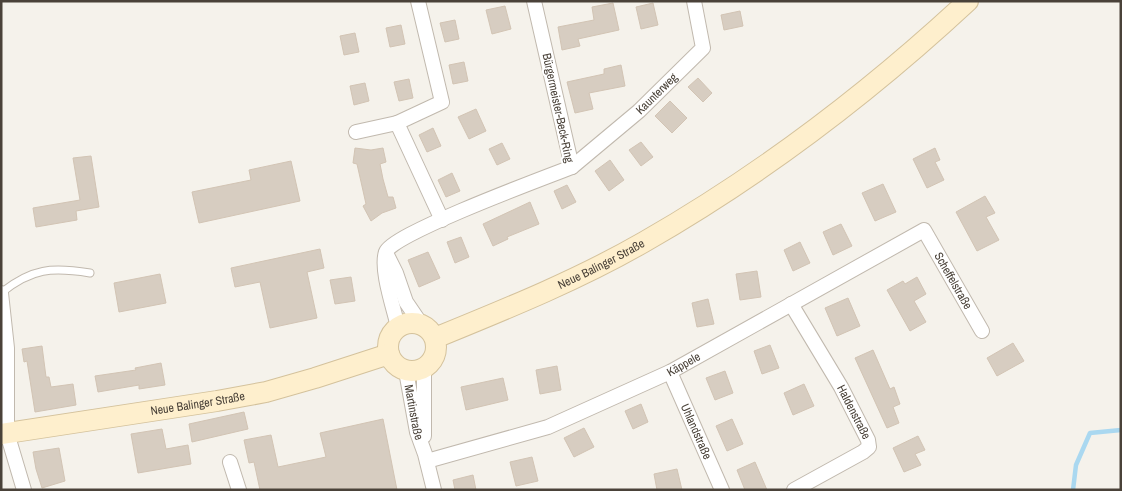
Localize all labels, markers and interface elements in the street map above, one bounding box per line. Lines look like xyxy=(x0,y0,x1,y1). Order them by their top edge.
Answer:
street label: Bürgermeister-Beck-Ring xyxy=(539,52,578,165)
street label: Kaunterweg xyxy=(632,69,681,118)
street label: Neue Balinger Straße xyxy=(555,235,648,293)
street label: Scheffelstraße xyxy=(930,249,976,312)
street label: Käppele xyxy=(664,349,703,380)
street label: Haldenstraße xyxy=(833,382,874,442)
street label: Martinstraße xyxy=(401,383,427,442)
street label: Neue Balinger Straße xyxy=(149,388,246,419)
street label: Uhlandstraße xyxy=(677,401,715,462)

